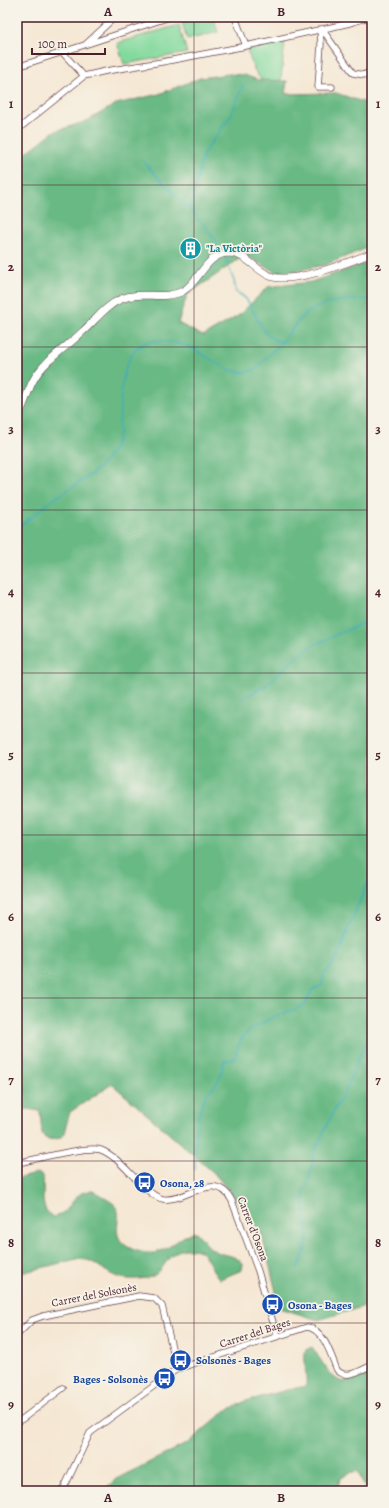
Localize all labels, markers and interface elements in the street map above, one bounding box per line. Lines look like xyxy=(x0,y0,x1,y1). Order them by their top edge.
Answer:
text: A xyxy=(103,3,113,20)
text: B xyxy=(277,3,285,20)
scale bar xyxy=(32,30,105,56)
text: 100 m xyxy=(38,36,67,52)
text: 1 xyxy=(9,95,14,112)
text: 1 xyxy=(376,95,381,112)
building icon: "La Victòria" xyxy=(178,235,204,261)
place label: "La Victòria" xyxy=(206,241,262,256)
text: 2 xyxy=(8,258,15,275)
text: 2 xyxy=(375,258,382,275)
text: 3 xyxy=(8,420,14,437)
text: 3 xyxy=(375,420,381,437)
text: 4 xyxy=(8,583,14,600)
text: 4 xyxy=(375,583,381,600)
text: 5 xyxy=(8,746,14,763)
text: 5 xyxy=(375,746,381,763)
text: 6 xyxy=(8,908,14,925)
text: 6 xyxy=(375,908,381,925)
text: 7 xyxy=(8,1071,14,1088)
text: 7 xyxy=(375,1071,381,1088)
bus stop icon: Osona, 28 xyxy=(131,1170,157,1196)
place label: Osona, 28 xyxy=(160,1176,204,1191)
street label: Carrer d'Osona xyxy=(234,1194,273,1264)
text: 8 xyxy=(8,1234,14,1251)
text: 8 xyxy=(375,1234,381,1251)
street label: Carrer del Solsonès xyxy=(50,1279,138,1311)
bus stop icon: Osona - Bages xyxy=(259,1292,285,1318)
place label: Osona - Bages xyxy=(288,1298,352,1313)
street label: Carrer del Bages xyxy=(218,1314,292,1352)
bus stop icon: Solsonès - Bages xyxy=(168,1347,194,1373)
place label: Solsonès - Bages xyxy=(196,1353,271,1368)
bus stop icon: Bages - Solsonès xyxy=(151,1366,177,1392)
place label: Bages - Solsonès xyxy=(73,1372,148,1387)
text: 9 xyxy=(8,1396,14,1413)
text: 9 xyxy=(375,1396,381,1413)
text: A xyxy=(103,1489,113,1506)
text: B xyxy=(277,1489,285,1506)

